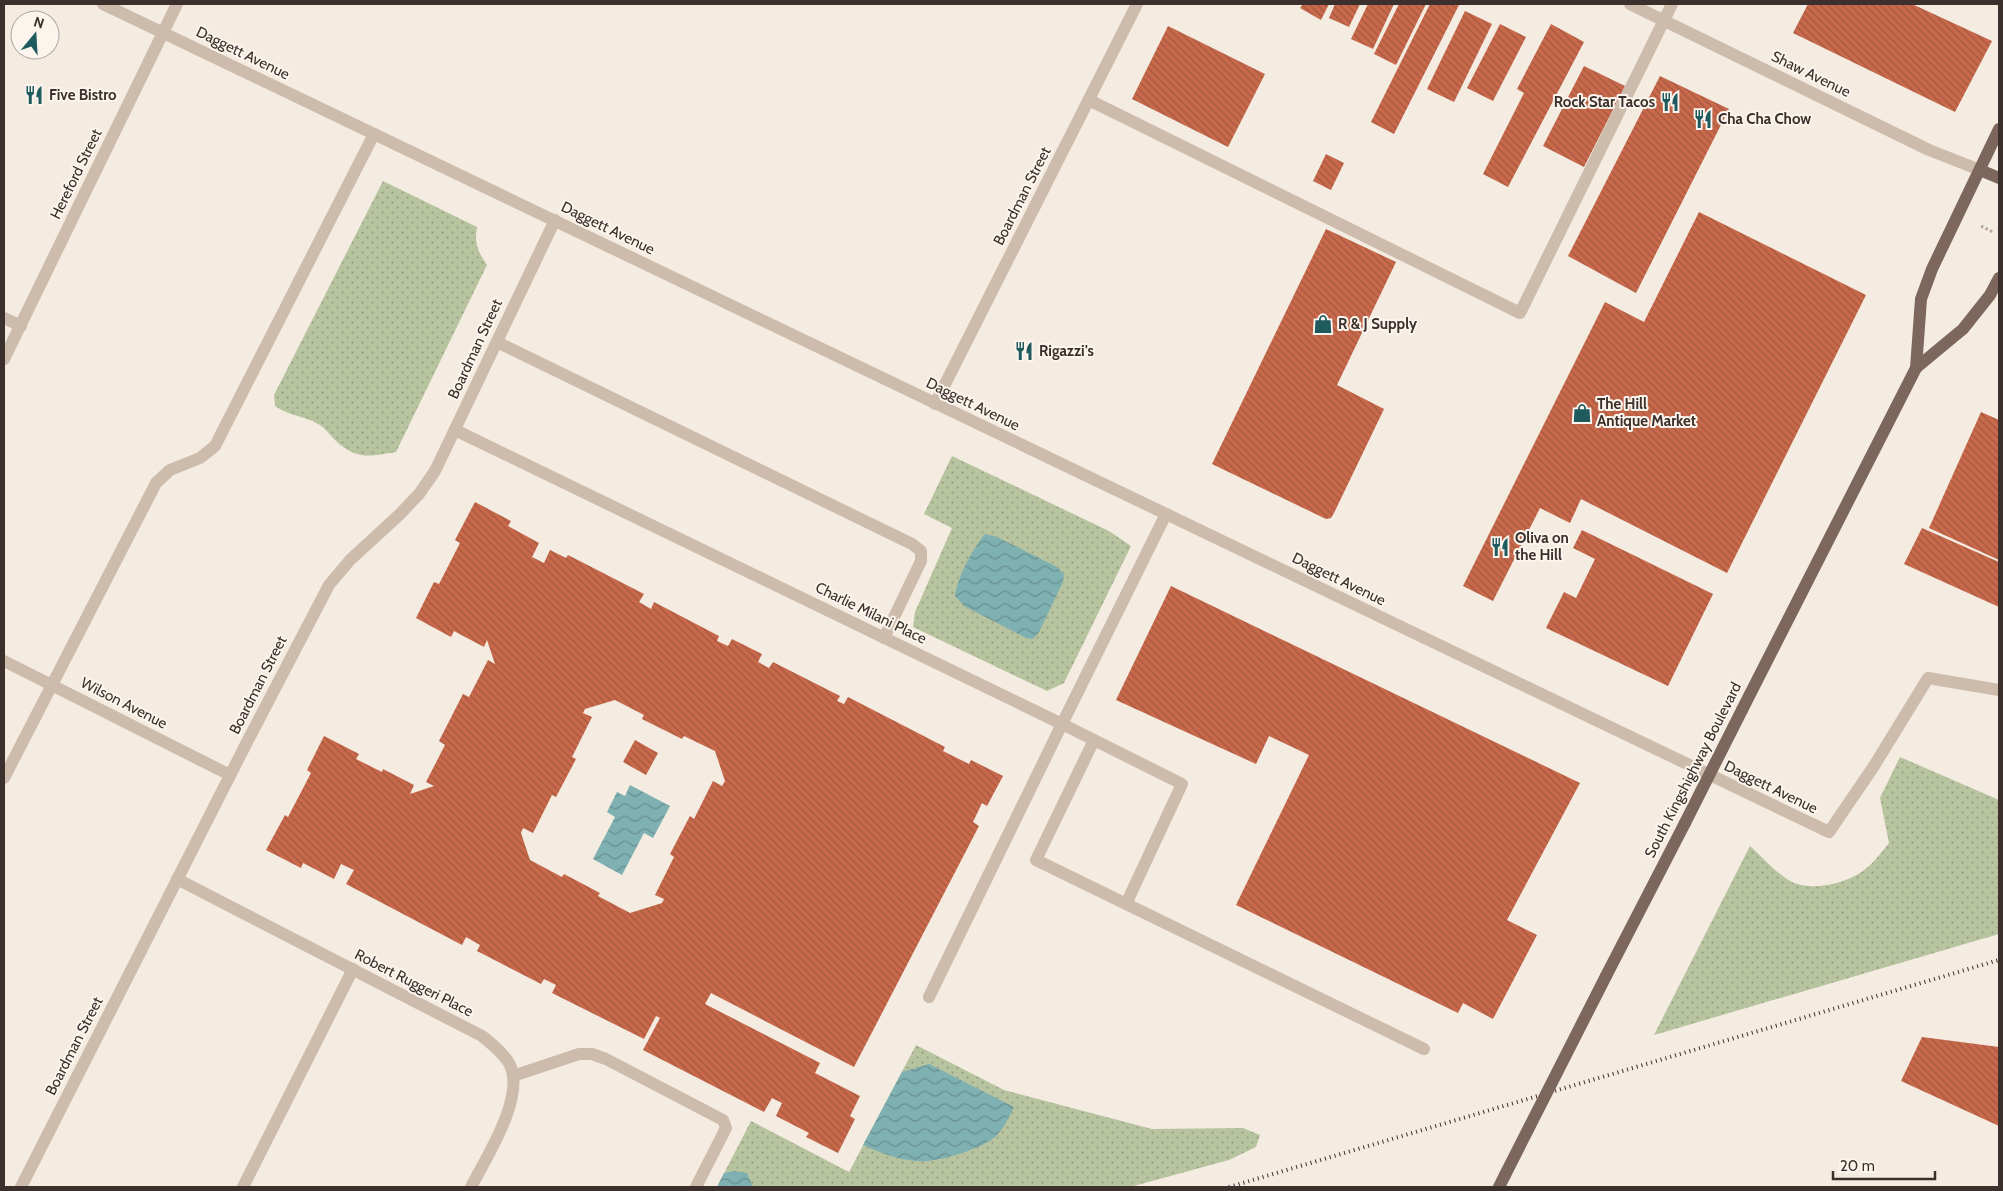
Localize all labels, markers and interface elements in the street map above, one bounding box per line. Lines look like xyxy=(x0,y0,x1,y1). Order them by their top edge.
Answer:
north arrow xyxy=(10,10,60,60)
text: N xyxy=(32,13,47,33)
street label: Daggett Avenue xyxy=(193,23,293,84)
street label: Shaw Avenue xyxy=(1769,47,1854,101)
restaurant icon: Five Bistro xyxy=(23,84,45,106)
place label: Five Bistro xyxy=(49,86,117,104)
restaurant icon: Rock Star Tacos xyxy=(1659,91,1681,113)
place label: Rock Star Tacos xyxy=(1554,93,1655,111)
restaurant icon: Cha Cha Chow xyxy=(1692,108,1714,130)
place label: Cha Cha Chow xyxy=(1718,110,1811,128)
street label: Hereford Street xyxy=(46,126,106,222)
street label: Boardman Street xyxy=(989,144,1055,248)
street label: Daggett Avenue xyxy=(558,198,658,259)
street label: Boardman Street xyxy=(444,296,506,402)
shop icon: R & J Supply xyxy=(1312,313,1334,335)
place label: R & J Supply xyxy=(1338,315,1418,333)
restaurant icon: Rigazzi's xyxy=(1013,340,1035,362)
place label: Rigazzi's xyxy=(1039,342,1094,360)
street label: Daggett Avenue xyxy=(923,374,1023,435)
place label: The Hill Antique Market xyxy=(1597,395,1696,430)
shop icon: The Hill Antique Market xyxy=(1571,402,1593,424)
place label: Oliva on the Hill xyxy=(1515,529,1569,564)
restaurant icon: Oliva on the Hill xyxy=(1489,536,1511,558)
street label: Daggett Avenue xyxy=(1289,549,1389,610)
street label: Charlie Milani Place xyxy=(812,578,930,648)
street label: Boardman Street xyxy=(225,633,291,737)
street label: Wilson Avenue xyxy=(78,674,171,733)
street label: South Kingshighway Boulevard xyxy=(1641,679,1745,861)
street label: Daggett Avenue xyxy=(1721,757,1821,818)
street label: Robert Ruggeri Place xyxy=(352,945,476,1021)
street label: Boardman Street xyxy=(41,994,107,1098)
scale bar xyxy=(1833,1148,1936,1180)
text: 20 m xyxy=(1840,1157,1875,1175)

